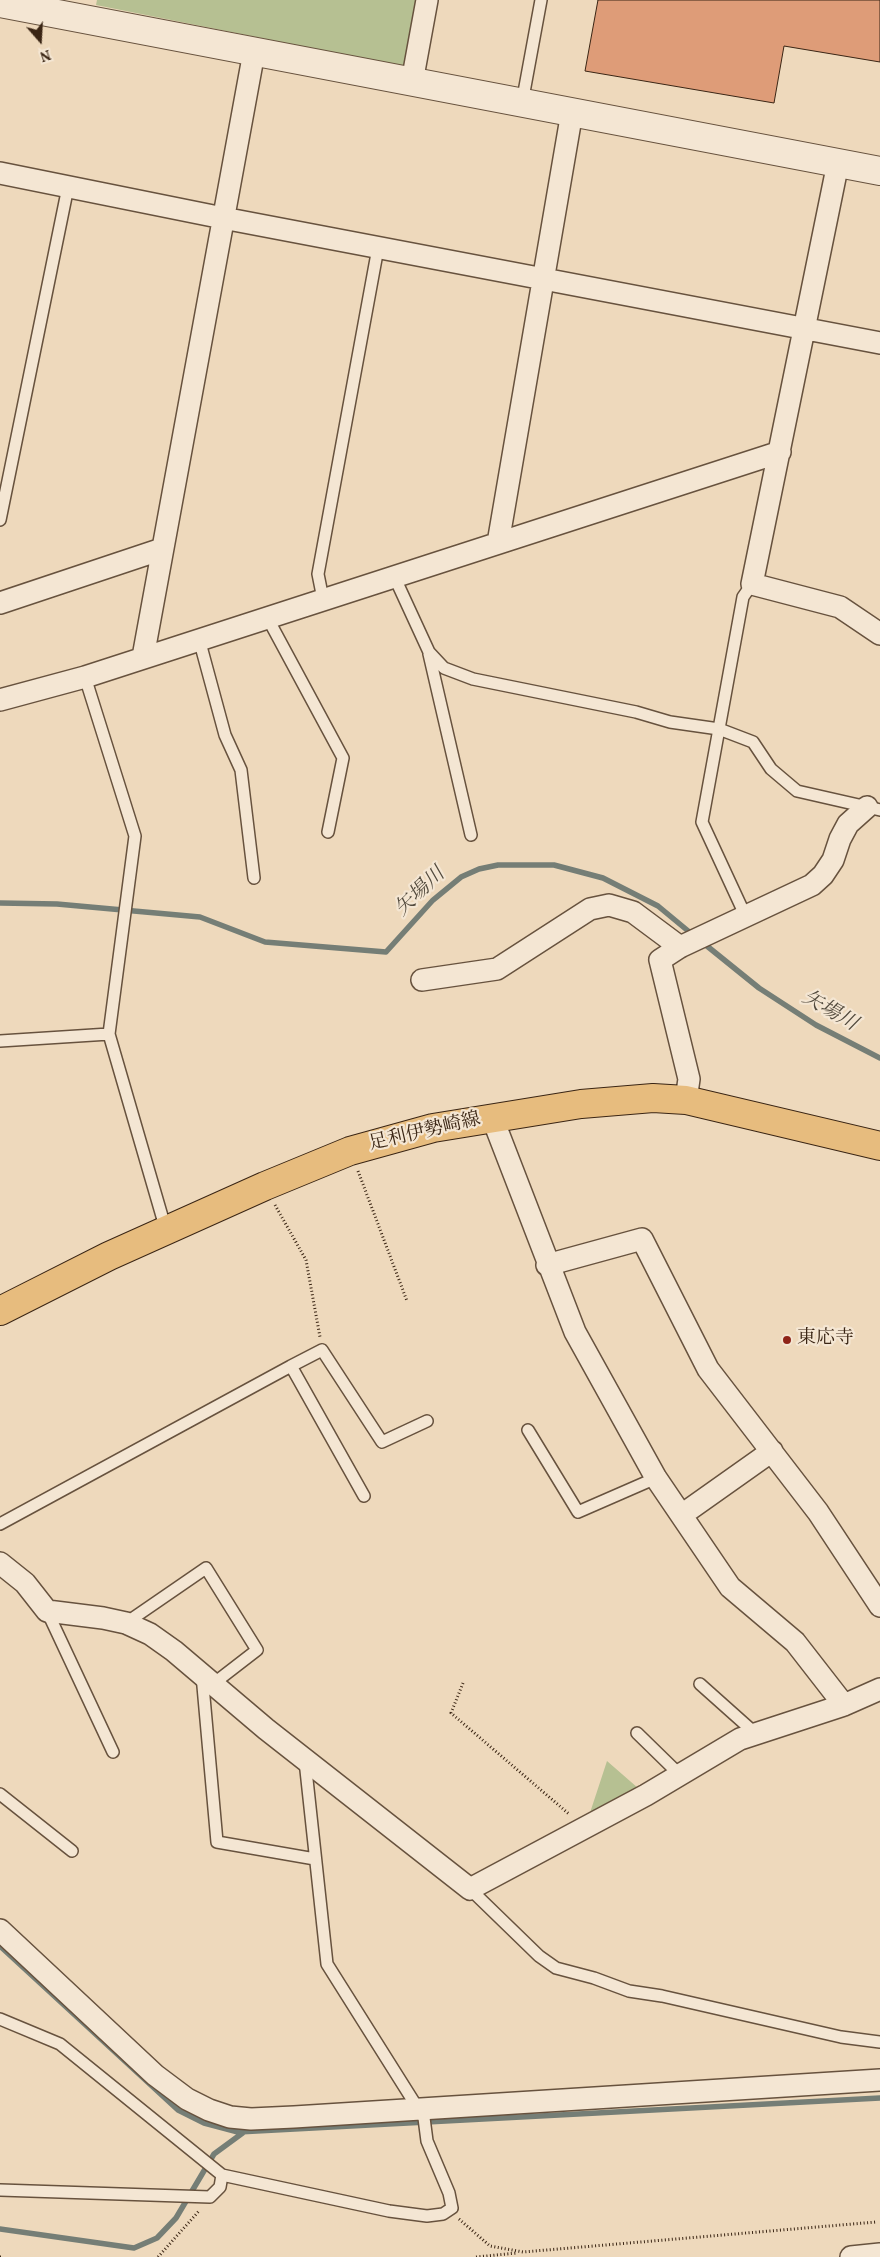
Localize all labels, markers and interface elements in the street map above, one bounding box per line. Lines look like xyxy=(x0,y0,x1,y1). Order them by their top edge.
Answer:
north arrow xyxy=(15,15,65,65)
text: N xyxy=(37,44,53,65)
water label: 矢場川 xyxy=(391,864,451,922)
water label: 矢場川 xyxy=(797,987,861,1037)
street label: 足利伊勢崎線 xyxy=(367,1109,483,1157)
place label: 東応寺 xyxy=(797,1329,854,1351)
marker: 東応寺 xyxy=(781,1334,793,1346)

